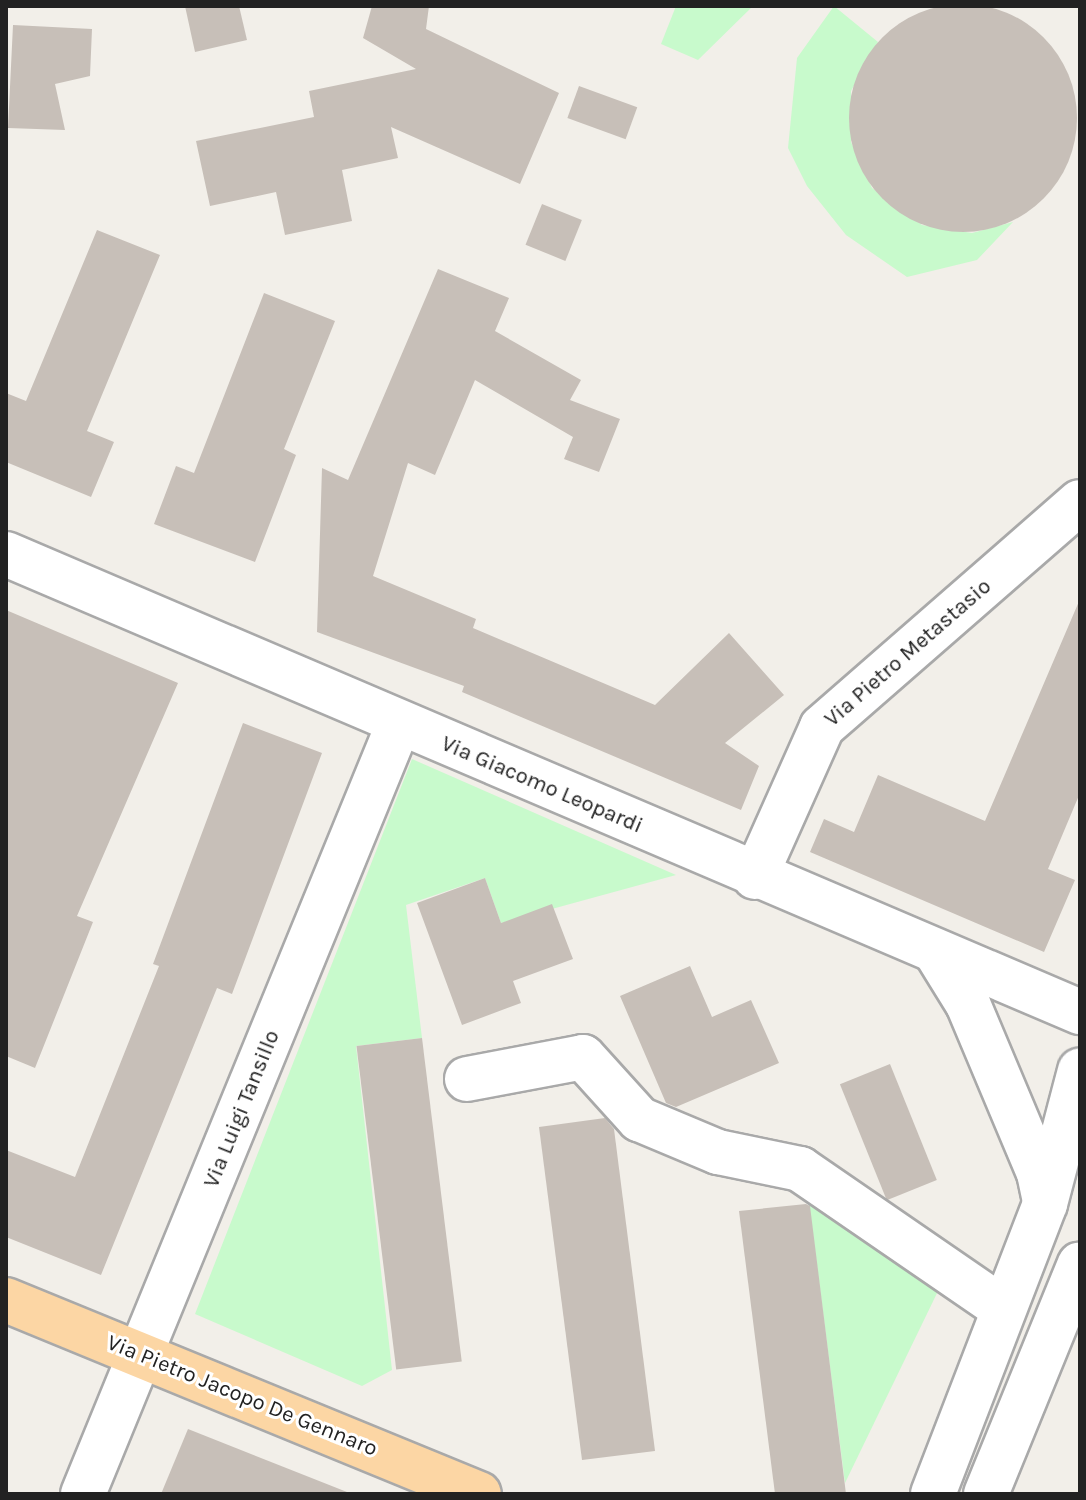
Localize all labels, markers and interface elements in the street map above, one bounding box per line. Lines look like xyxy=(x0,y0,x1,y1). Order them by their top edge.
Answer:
street label: Via Pietro Metastasio xyxy=(819,573,997,733)
street label: Via Giacomo Leopardi xyxy=(437,731,647,839)
street label: Via Luigi Tansillo xyxy=(198,1026,286,1192)
street label: Via Pietro Jacopo De Gennaro xyxy=(103,1330,381,1462)

